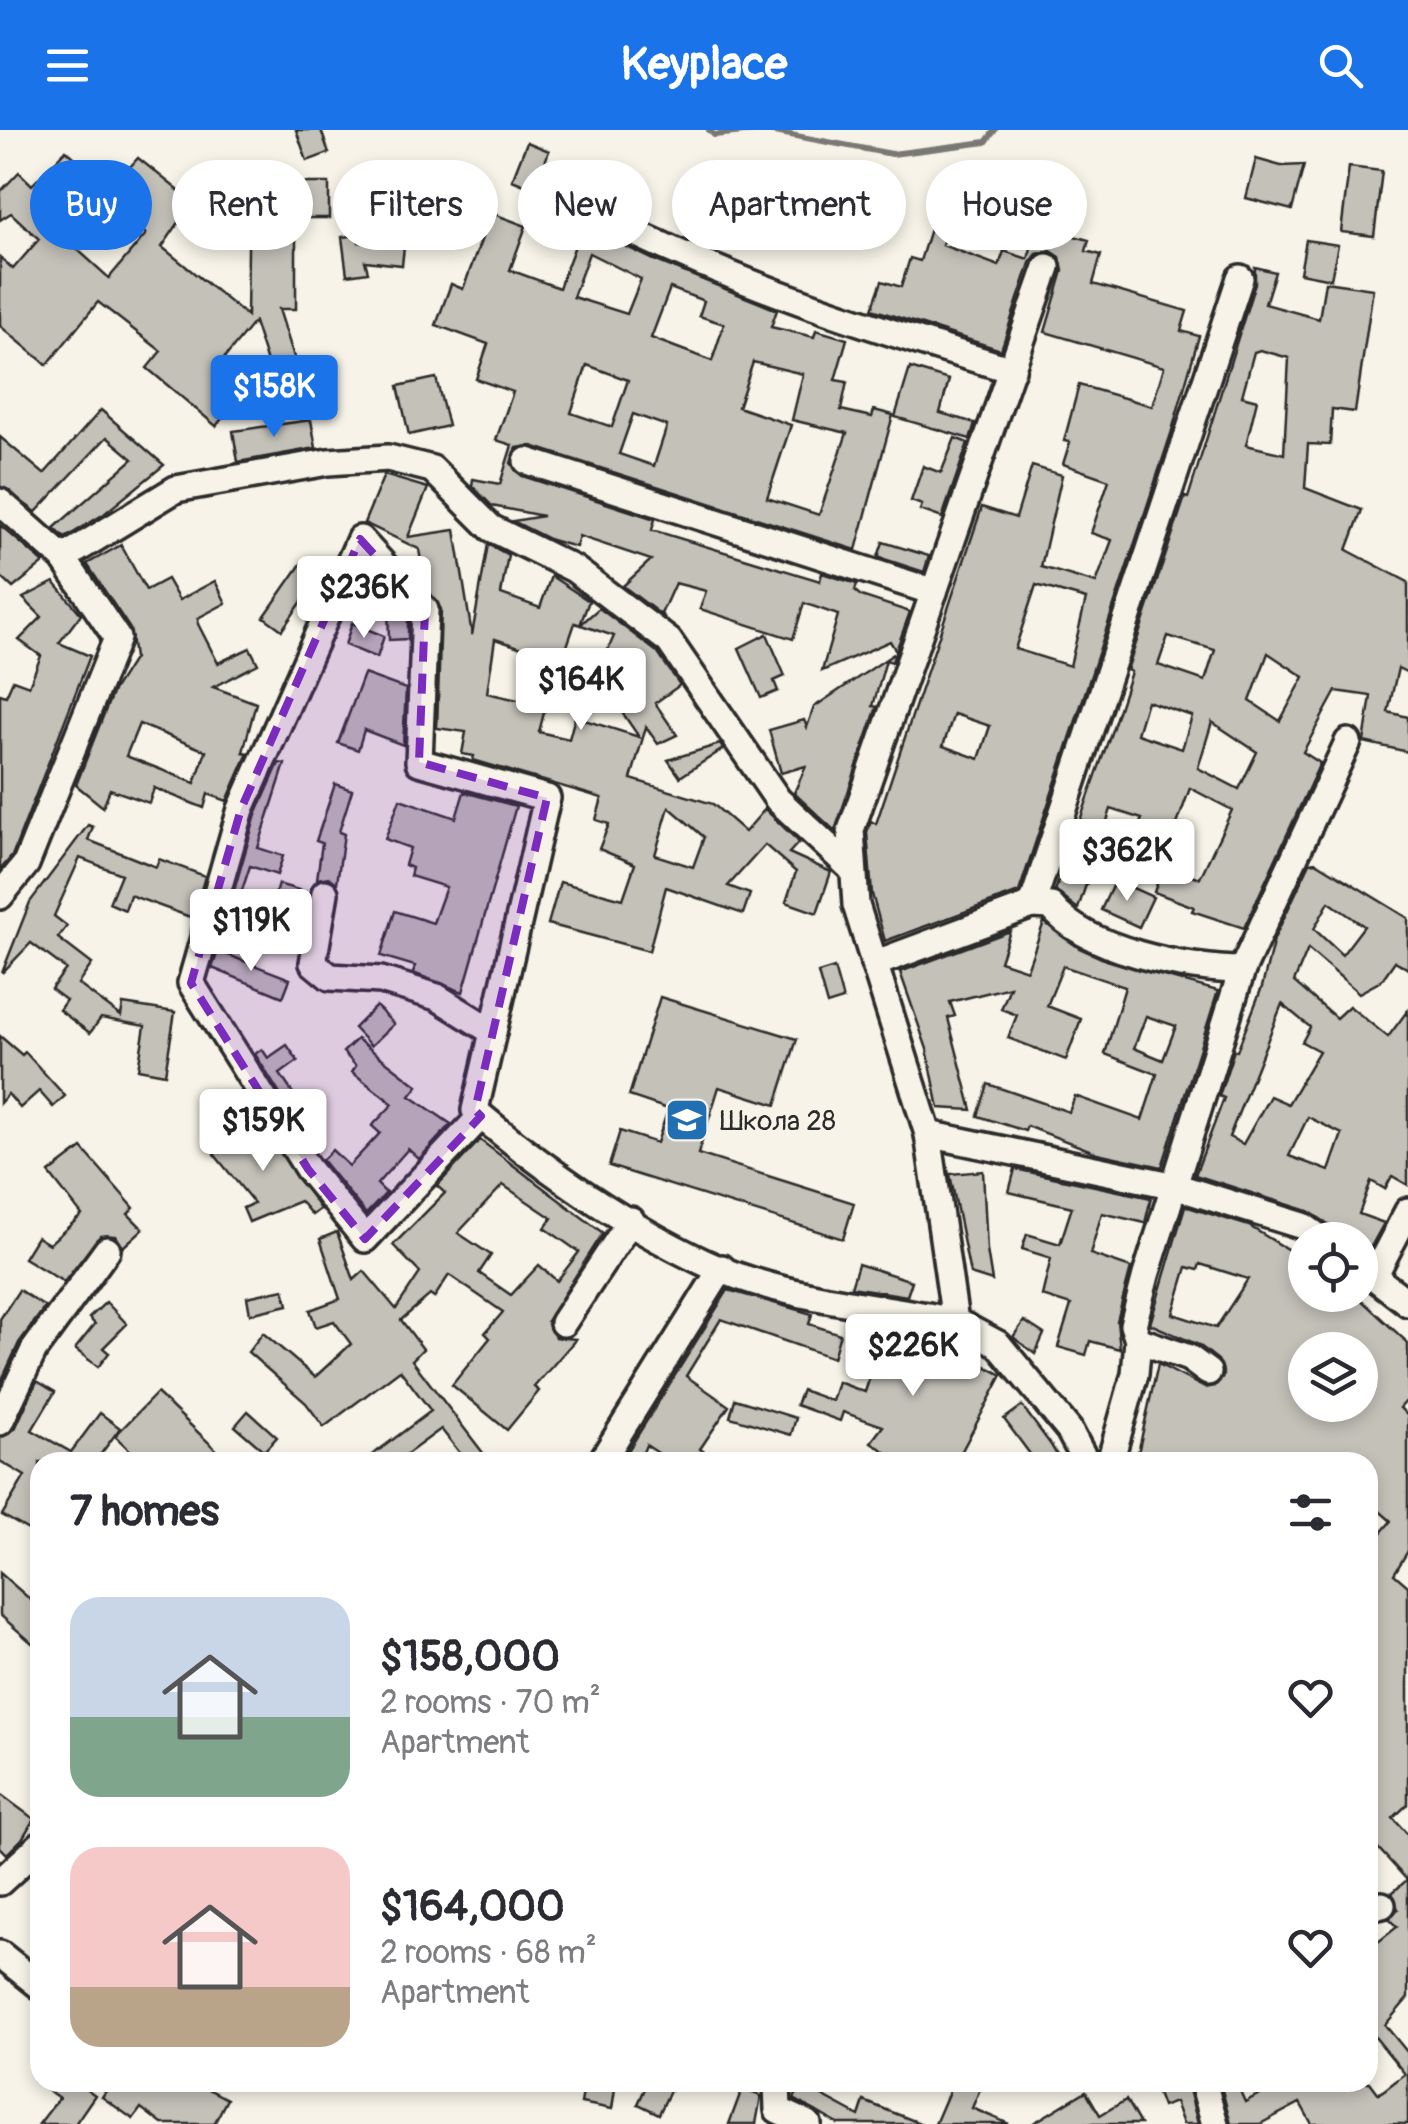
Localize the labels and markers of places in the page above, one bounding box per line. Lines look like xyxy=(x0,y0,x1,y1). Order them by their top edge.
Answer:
pin: $158K xyxy=(204,355,344,440)
pin: $236K xyxy=(294,556,434,641)
pin: $164K xyxy=(511,648,651,733)
pin: $362K xyxy=(1057,819,1197,904)
pin: $119K xyxy=(181,889,321,974)
pin: $159K xyxy=(193,1089,333,1174)
school or university icon: Школа 28 xyxy=(664,1097,710,1143)
place label: Школа 28 xyxy=(720,1104,836,1139)
pin: $226K xyxy=(843,1314,983,1399)

